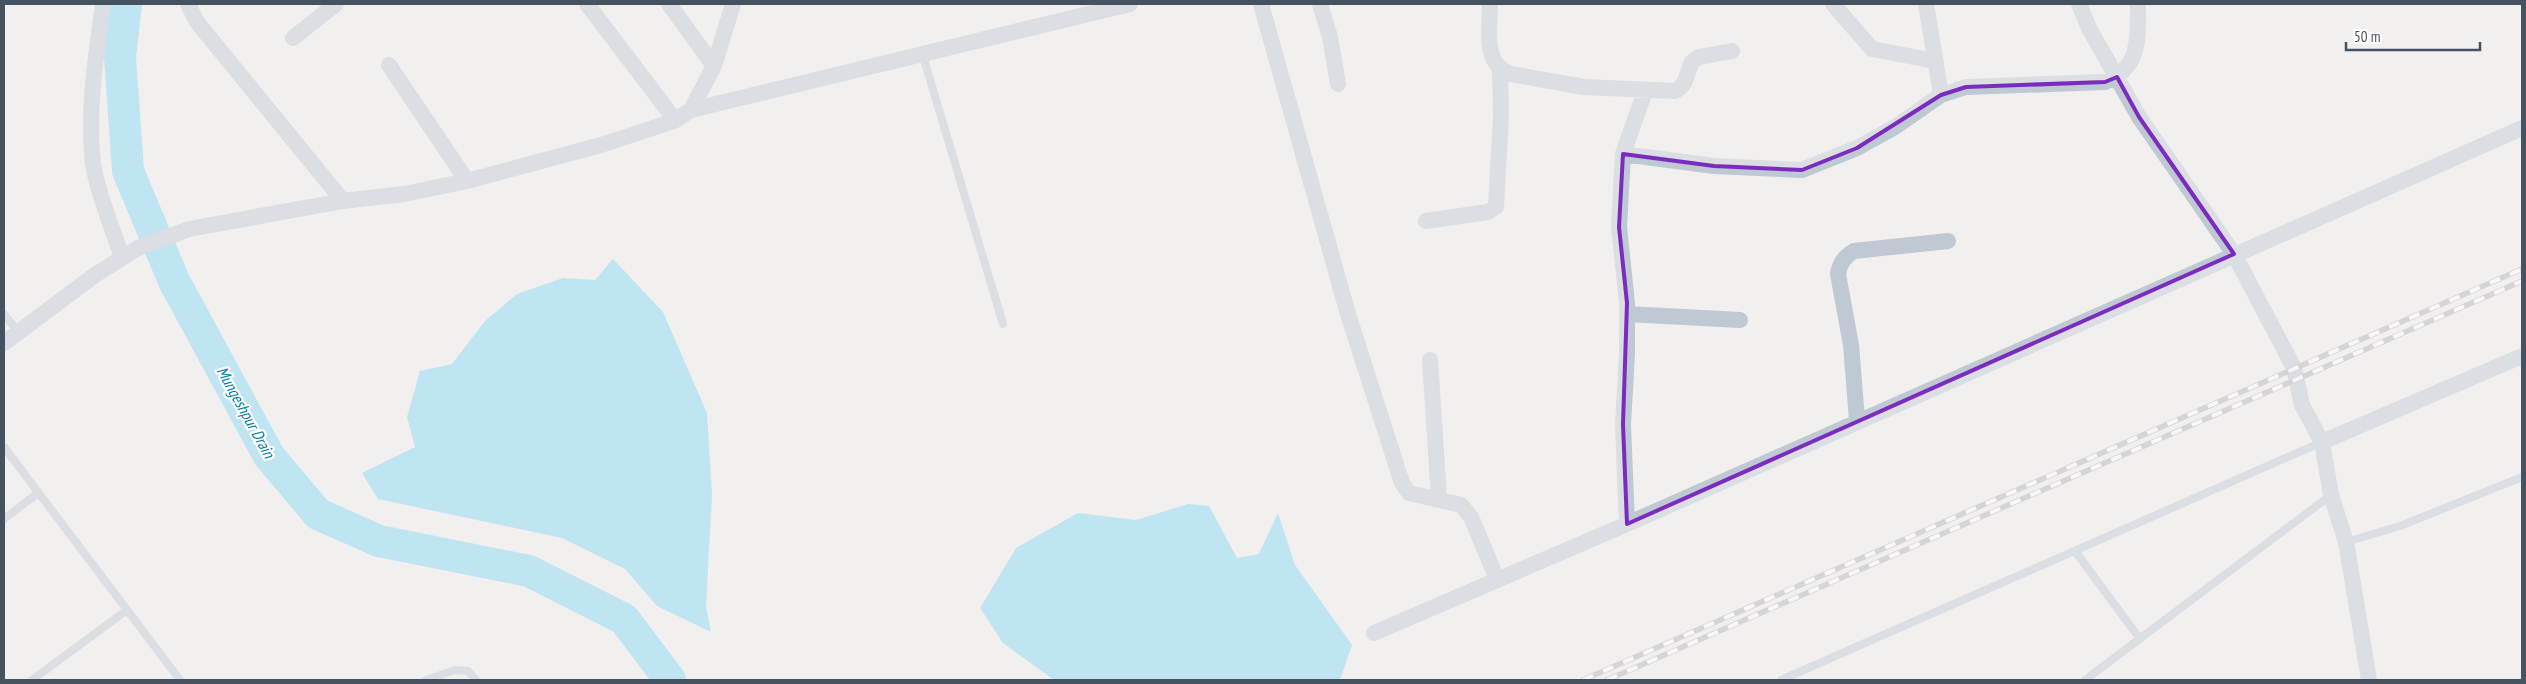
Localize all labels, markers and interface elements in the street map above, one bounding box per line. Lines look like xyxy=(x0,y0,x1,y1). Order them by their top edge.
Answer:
scale bar xyxy=(2346,20,2480,52)
text: 50 m xyxy=(2354,27,2380,46)
water label: Mungeshpur Drain xyxy=(213,363,280,462)

